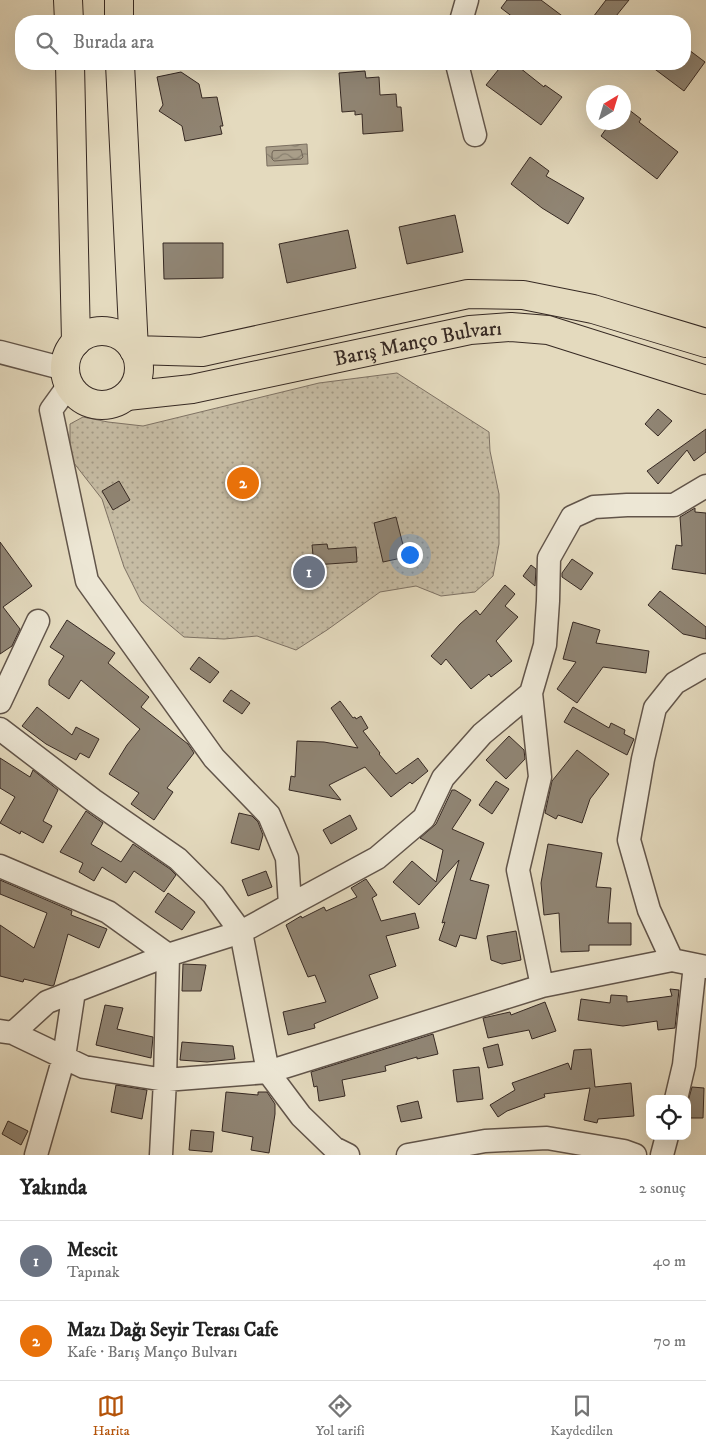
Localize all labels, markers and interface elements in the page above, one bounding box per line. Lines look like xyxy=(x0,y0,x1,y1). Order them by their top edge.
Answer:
search box xyxy=(15,15,691,70)
icon: search xyxy=(33,29,61,57)
text: Burada ara xyxy=(73,31,154,54)
north arrow xyxy=(586,85,631,130)
street label: Barış Manço Bulvarı xyxy=(332,316,503,373)
pin: 2 xyxy=(227,464,259,502)
your location xyxy=(397,542,423,568)
pin: 1 xyxy=(293,553,325,591)
map controls xyxy=(646,1095,691,1140)
button: locate xyxy=(646,1095,691,1140)
text: Yakında xyxy=(20,1175,87,1201)
text: 2 sonuç xyxy=(639,1178,686,1198)
text: Mescit xyxy=(67,1239,117,1262)
text: 1 xyxy=(33,1251,39,1271)
text: 40 m xyxy=(653,1251,686,1271)
text: Tapınak xyxy=(67,1262,120,1282)
text: Mazı Dağı Seyir Terası Cafe xyxy=(67,1319,278,1342)
text: 2 xyxy=(32,1331,40,1351)
text: 70 m xyxy=(654,1331,686,1351)
text: Kafe · Barış Manço Bulvarı xyxy=(67,1342,237,1362)
tab: Harita xyxy=(93,1392,130,1440)
tab: Yol tarifi xyxy=(315,1392,365,1440)
tab: Kaydedilen xyxy=(550,1392,613,1440)

